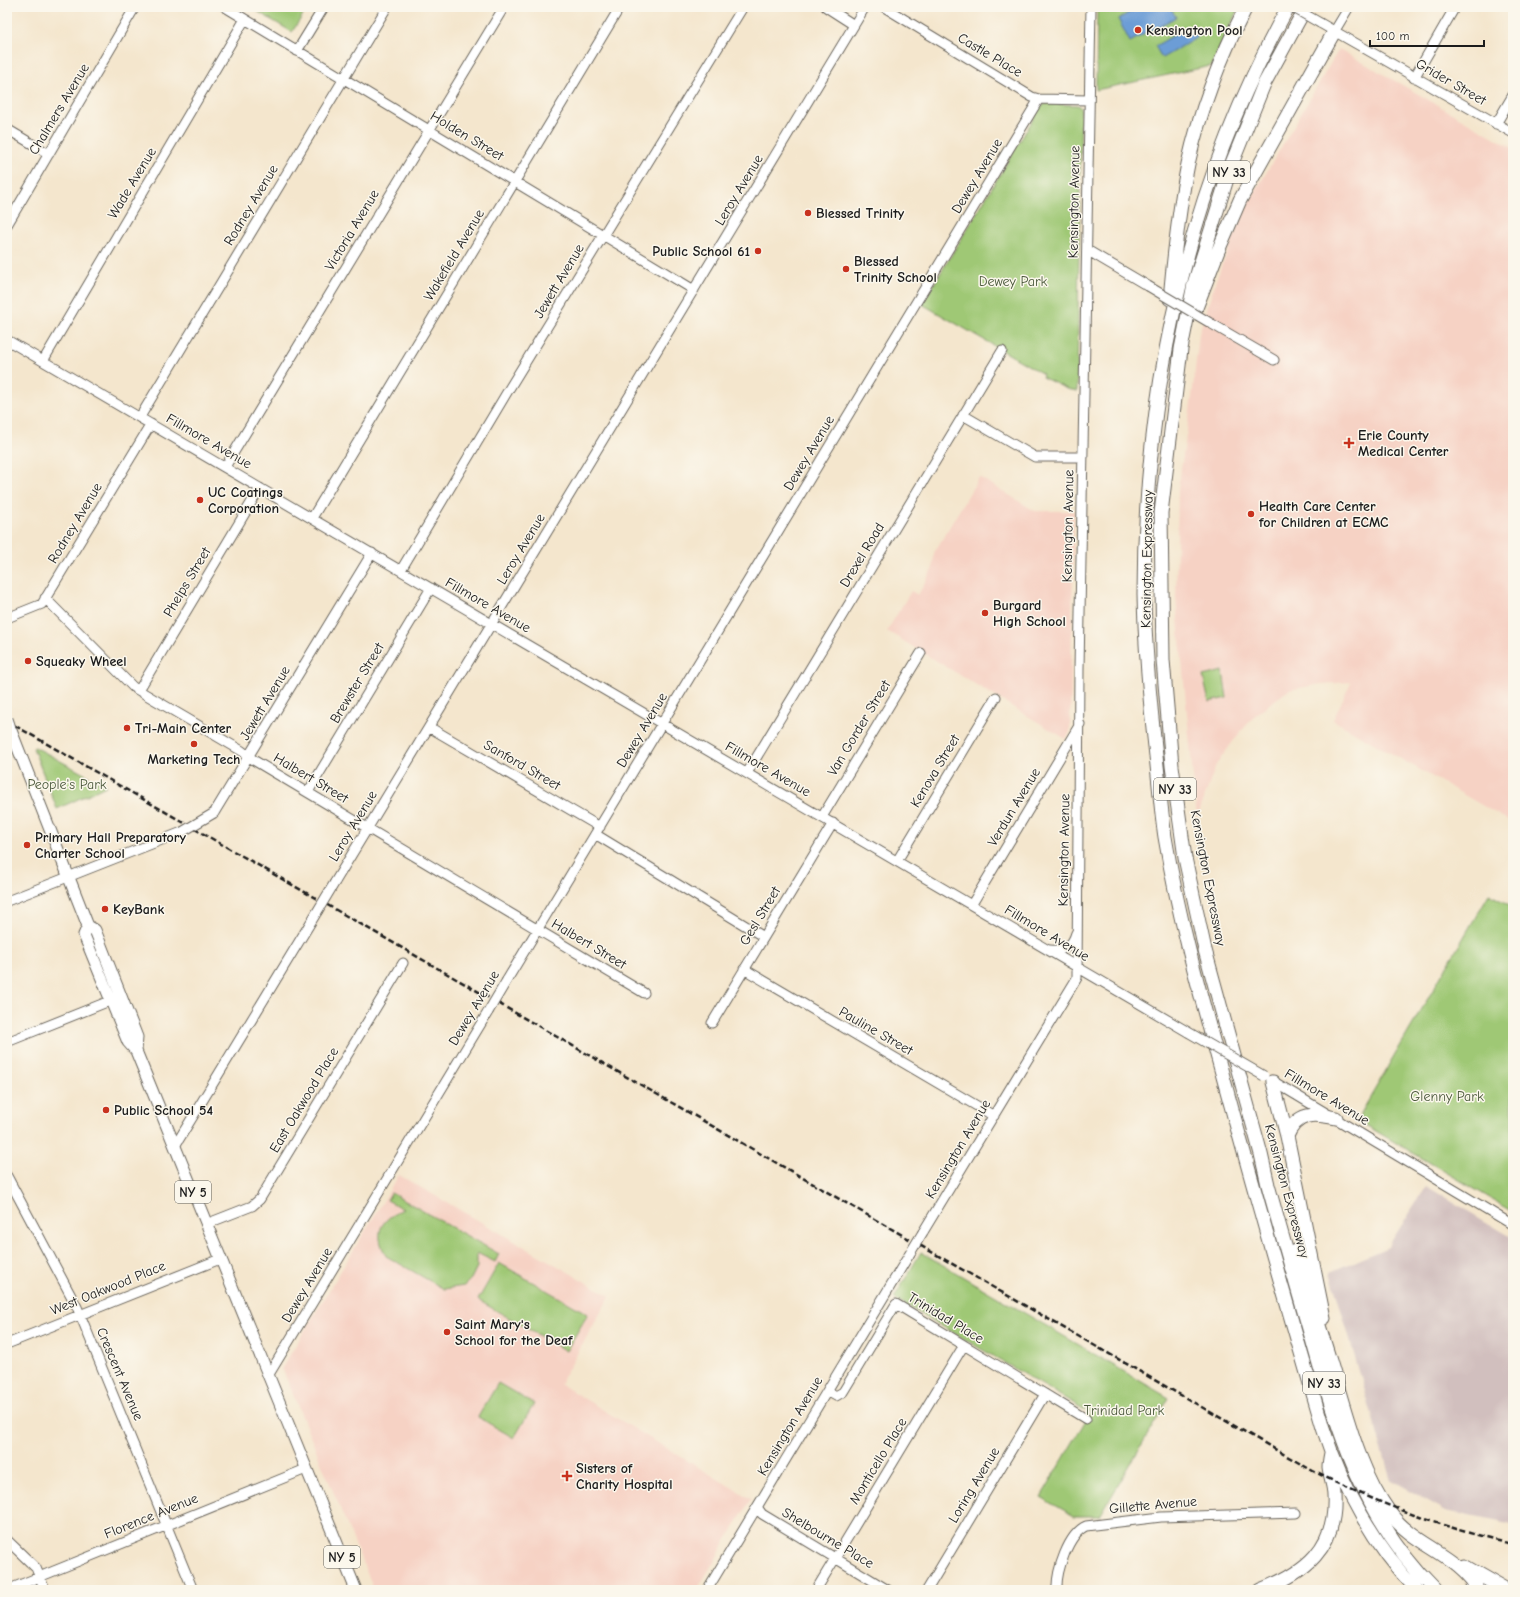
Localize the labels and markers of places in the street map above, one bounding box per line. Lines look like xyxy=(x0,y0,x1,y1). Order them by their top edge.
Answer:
place label: Kensington Pool xyxy=(1146,22,1243,39)
marker: Kensington Pool xyxy=(1133,25,1143,35)
place label: Blessed Trinity xyxy=(816,205,905,222)
marker: Blessed Trinity xyxy=(803,208,813,218)
place label: Public School 61 xyxy=(652,243,750,260)
marker: Public School 61 xyxy=(753,246,763,256)
place label: Blessed Trinity School xyxy=(854,253,937,286)
marker: Blessed Trinity School xyxy=(841,264,851,274)
place label: Erie County Medical Center xyxy=(1358,427,1449,460)
marker: Erie County Medical Center xyxy=(1343,437,1355,449)
place label: UC Coatings Corporation xyxy=(208,484,283,517)
marker: UC Coatings Corporation xyxy=(195,495,205,505)
place label: Health Care Center for Children at ECMC xyxy=(1258,498,1389,531)
marker: Health Care Center for Children at ECMC xyxy=(1246,509,1256,519)
place label: Burgard High School xyxy=(993,597,1066,630)
marker: Burgard High School xyxy=(980,608,990,618)
place label: Squeaky Wheel xyxy=(36,653,127,670)
marker: Squeaky Wheel xyxy=(23,656,33,666)
place label: Tri-Main Center xyxy=(135,720,232,737)
marker: Tri-Main Center xyxy=(122,723,132,733)
marker: Marketing Tech xyxy=(189,739,199,749)
place label: Marketing Tech xyxy=(148,751,240,768)
place label: Primary Hall Preparatory Charter School xyxy=(35,829,186,862)
marker: Primary Hall Preparatory Charter School xyxy=(22,840,32,850)
place label: KeyBank xyxy=(113,901,164,918)
marker: KeyBank xyxy=(100,904,110,914)
place label: Public School 54 xyxy=(114,1102,213,1119)
marker: Public School 54 xyxy=(101,1105,111,1115)
place label: Saint Mary's School for the Deaf xyxy=(455,1316,573,1349)
marker: Saint Mary's School for the Deaf xyxy=(442,1327,452,1337)
place label: Sisters of Charity Hospital xyxy=(576,1460,673,1493)
marker: Sisters of Charity Hospital xyxy=(561,1470,573,1482)

